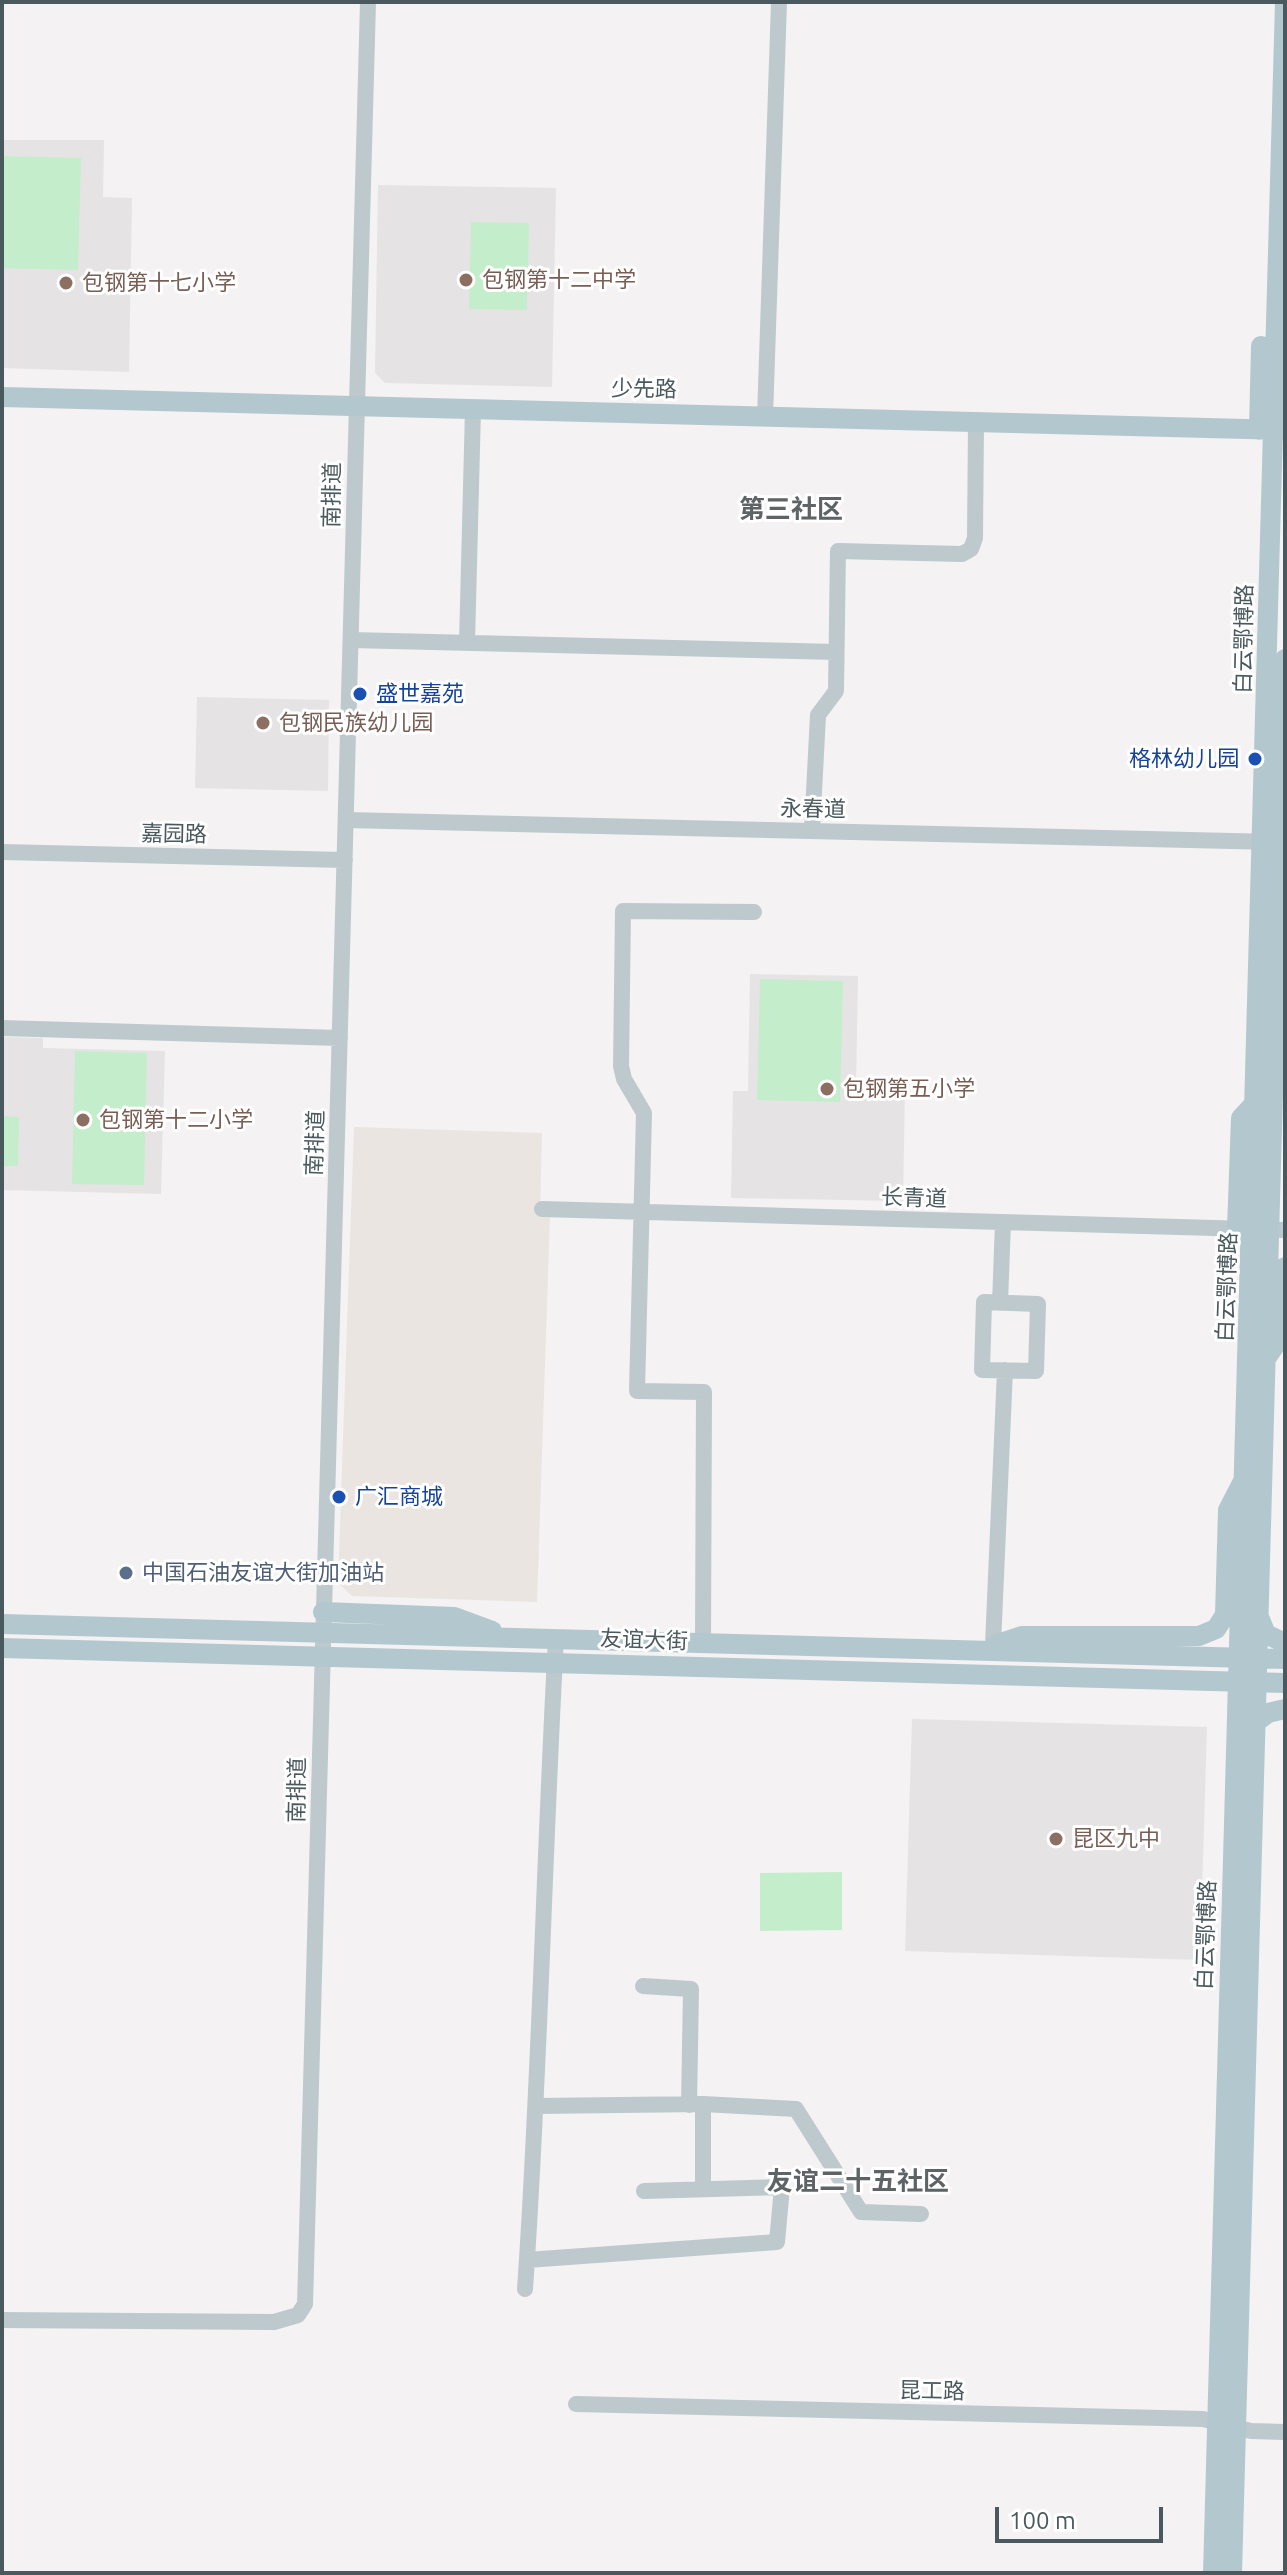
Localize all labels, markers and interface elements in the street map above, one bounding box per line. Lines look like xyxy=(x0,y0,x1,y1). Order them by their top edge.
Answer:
place label: 包钢第十二中学 xyxy=(482,267,636,293)
place label: 包钢第十七小学 xyxy=(82,270,236,296)
marker: 包钢第十二中学 xyxy=(457,271,475,289)
marker: 包钢第十七小学 xyxy=(57,274,75,292)
street label: 少先路 xyxy=(611,375,677,403)
street label: 南排道 xyxy=(318,462,346,528)
district label: 第三社区 xyxy=(739,493,843,525)
street label: 白云鄂博路 xyxy=(1230,584,1258,694)
place label: 盛世嘉苑 xyxy=(376,681,464,707)
marker: 盛世嘉苑 xyxy=(351,685,369,703)
place label: 包钢民族幼儿园 xyxy=(279,710,433,736)
marker: 包钢民族幼儿园 xyxy=(254,714,272,732)
place label: 格林幼儿园 xyxy=(1129,746,1239,772)
marker: 格林幼儿园 xyxy=(1246,750,1264,768)
street label: 永春道 xyxy=(780,795,846,823)
street label: 嘉园路 xyxy=(141,820,207,848)
place label: 包钢第五小学 xyxy=(843,1076,975,1102)
marker: 包钢第五小学 xyxy=(818,1080,836,1098)
place label: 包钢第十二小学 xyxy=(99,1107,253,1133)
street label: 南排道 xyxy=(301,1110,329,1176)
marker: 包钢第十二小学 xyxy=(74,1111,92,1129)
street label: 长青道 xyxy=(881,1184,947,1212)
street label: 白云鄂博路 xyxy=(1212,1232,1242,1342)
place label: 广汇商城 xyxy=(355,1484,443,1510)
marker: 广汇商城 xyxy=(330,1488,348,1506)
place label: 中国石油友谊大街加油站 xyxy=(142,1560,384,1586)
marker: 中国石油友谊大街加油站 xyxy=(117,1564,135,1582)
street label: 友谊大街 xyxy=(600,1625,688,1655)
street label: 南排道 xyxy=(283,1757,311,1823)
place label: 昆区九中 xyxy=(1072,1826,1160,1852)
marker: 昆区九中 xyxy=(1047,1830,1065,1848)
street label: 白云鄂博路 xyxy=(1191,1880,1221,1990)
district label: 友谊二十五社区 xyxy=(767,2165,949,2197)
street label: 昆工路 xyxy=(899,2377,965,2405)
scale bar xyxy=(999,2491,1167,2541)
text: 100 m xyxy=(1009,2507,1076,2534)

